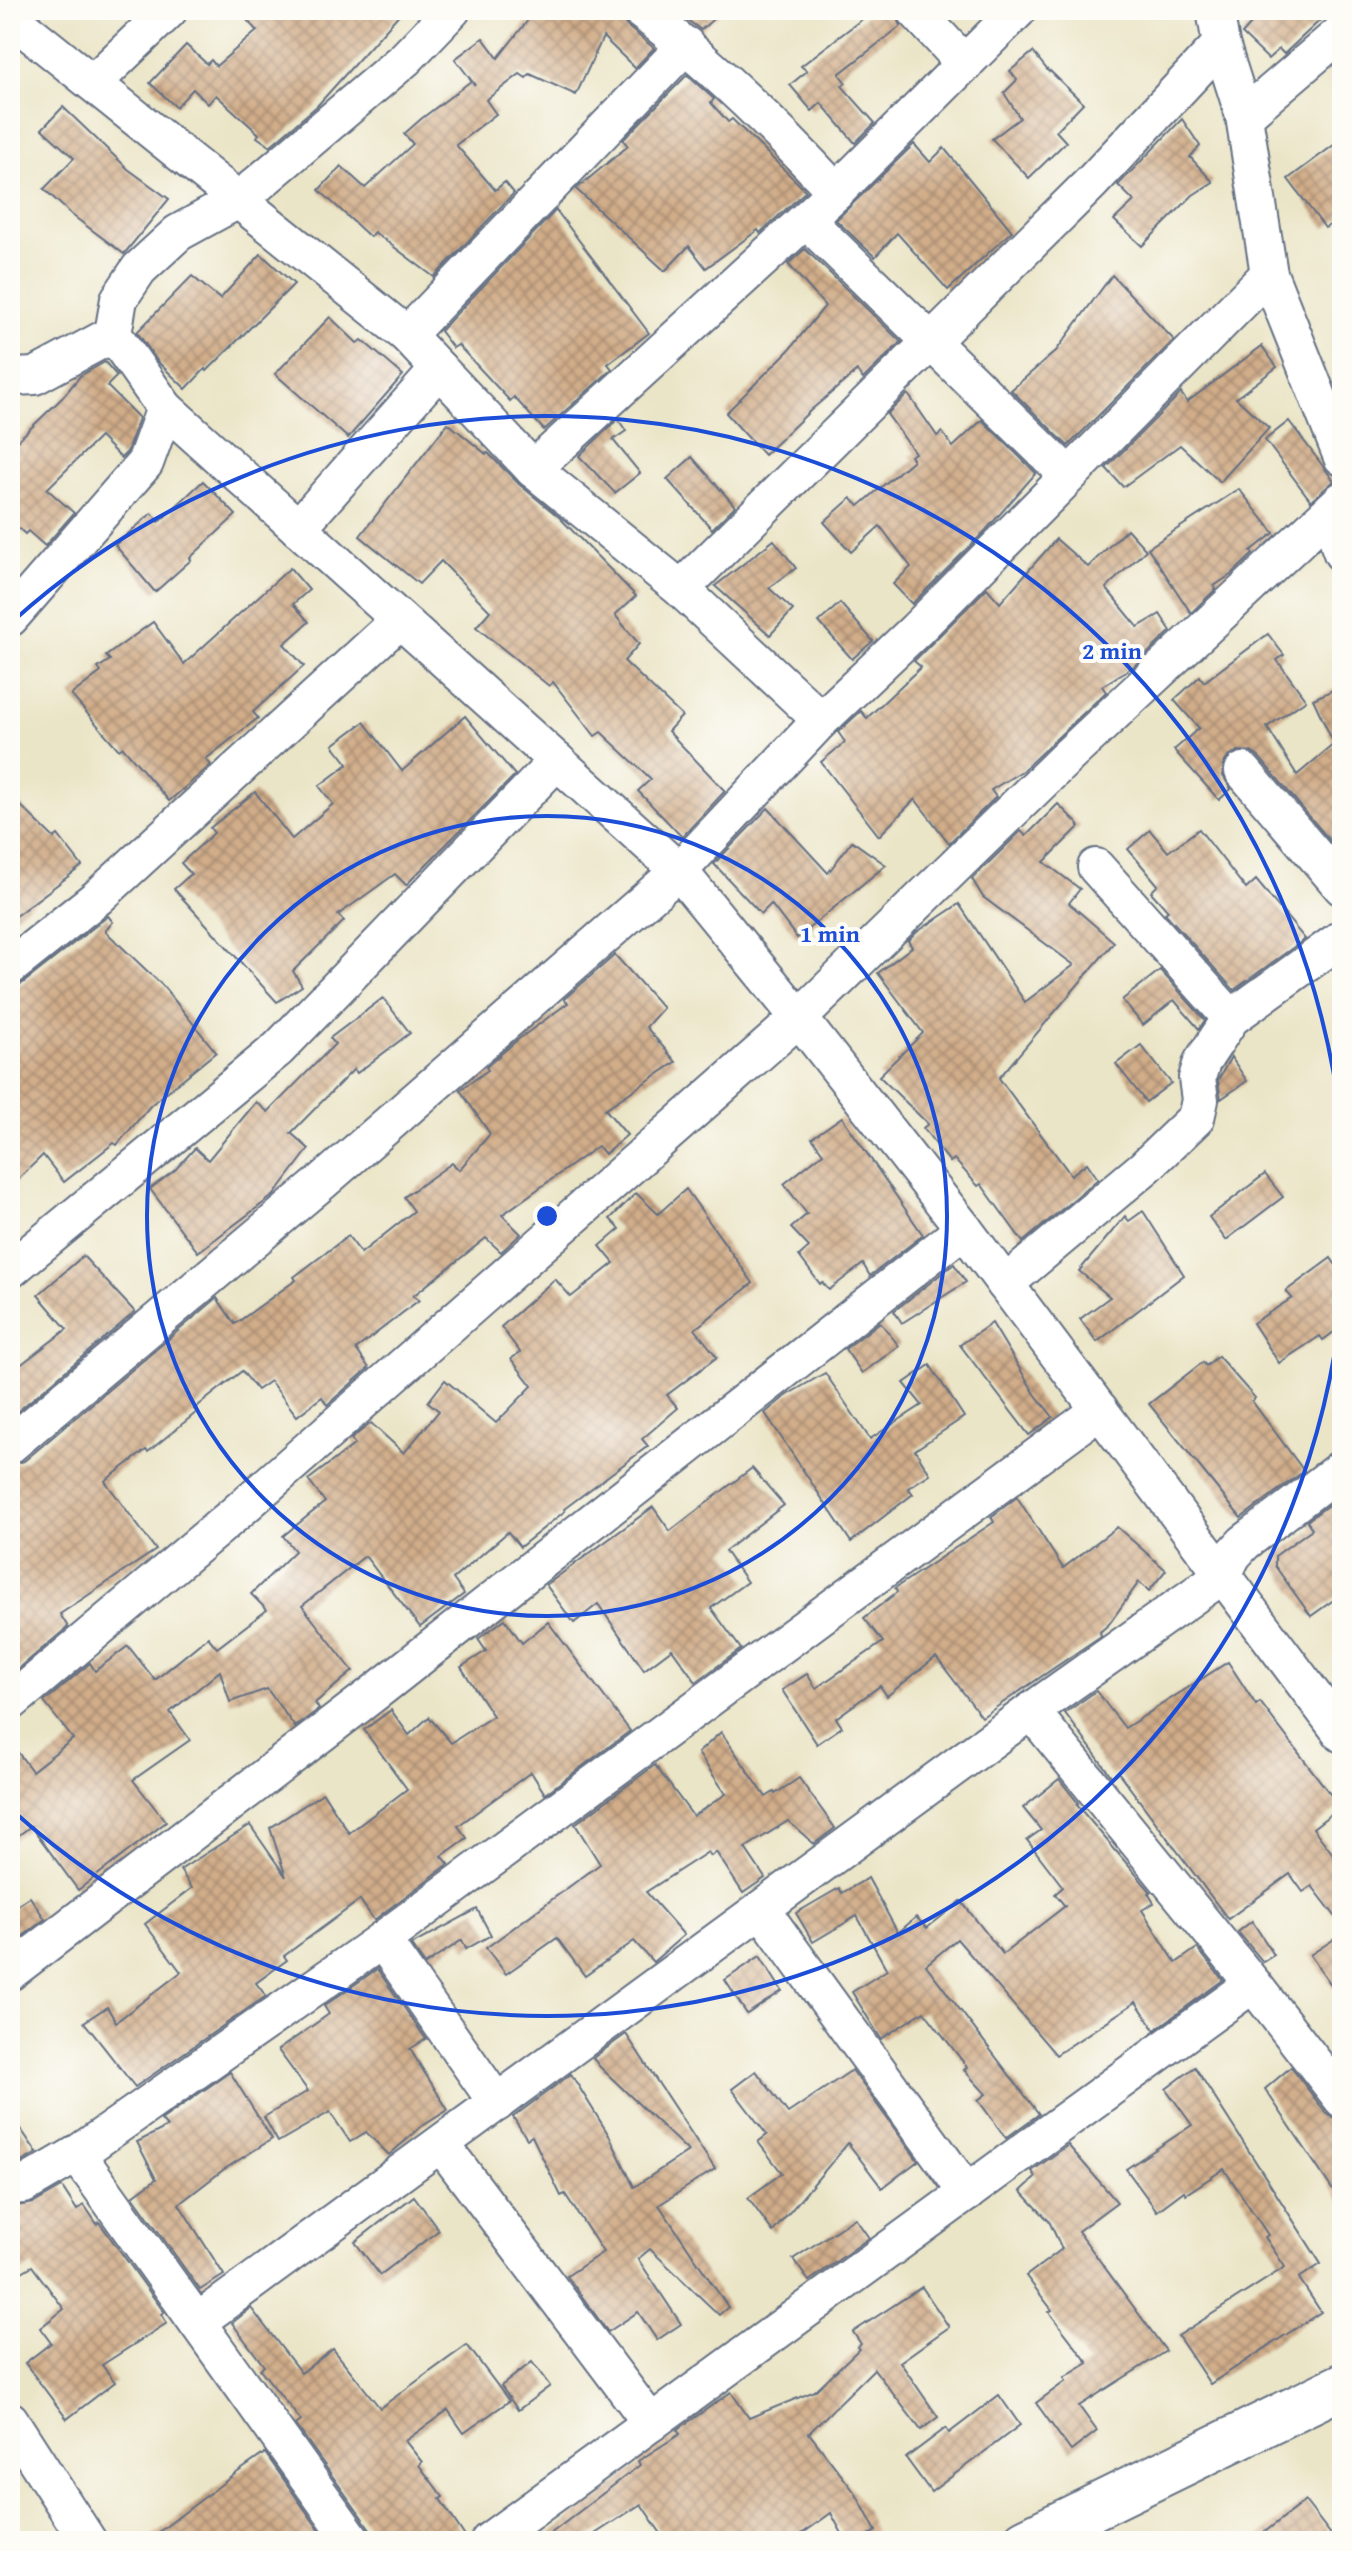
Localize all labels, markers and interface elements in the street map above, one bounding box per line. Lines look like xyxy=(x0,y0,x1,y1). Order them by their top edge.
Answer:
text: 2 min xyxy=(1082,633,1142,668)
text: 1 min xyxy=(800,916,860,951)
centre of rings xyxy=(533,1202,561,1230)

